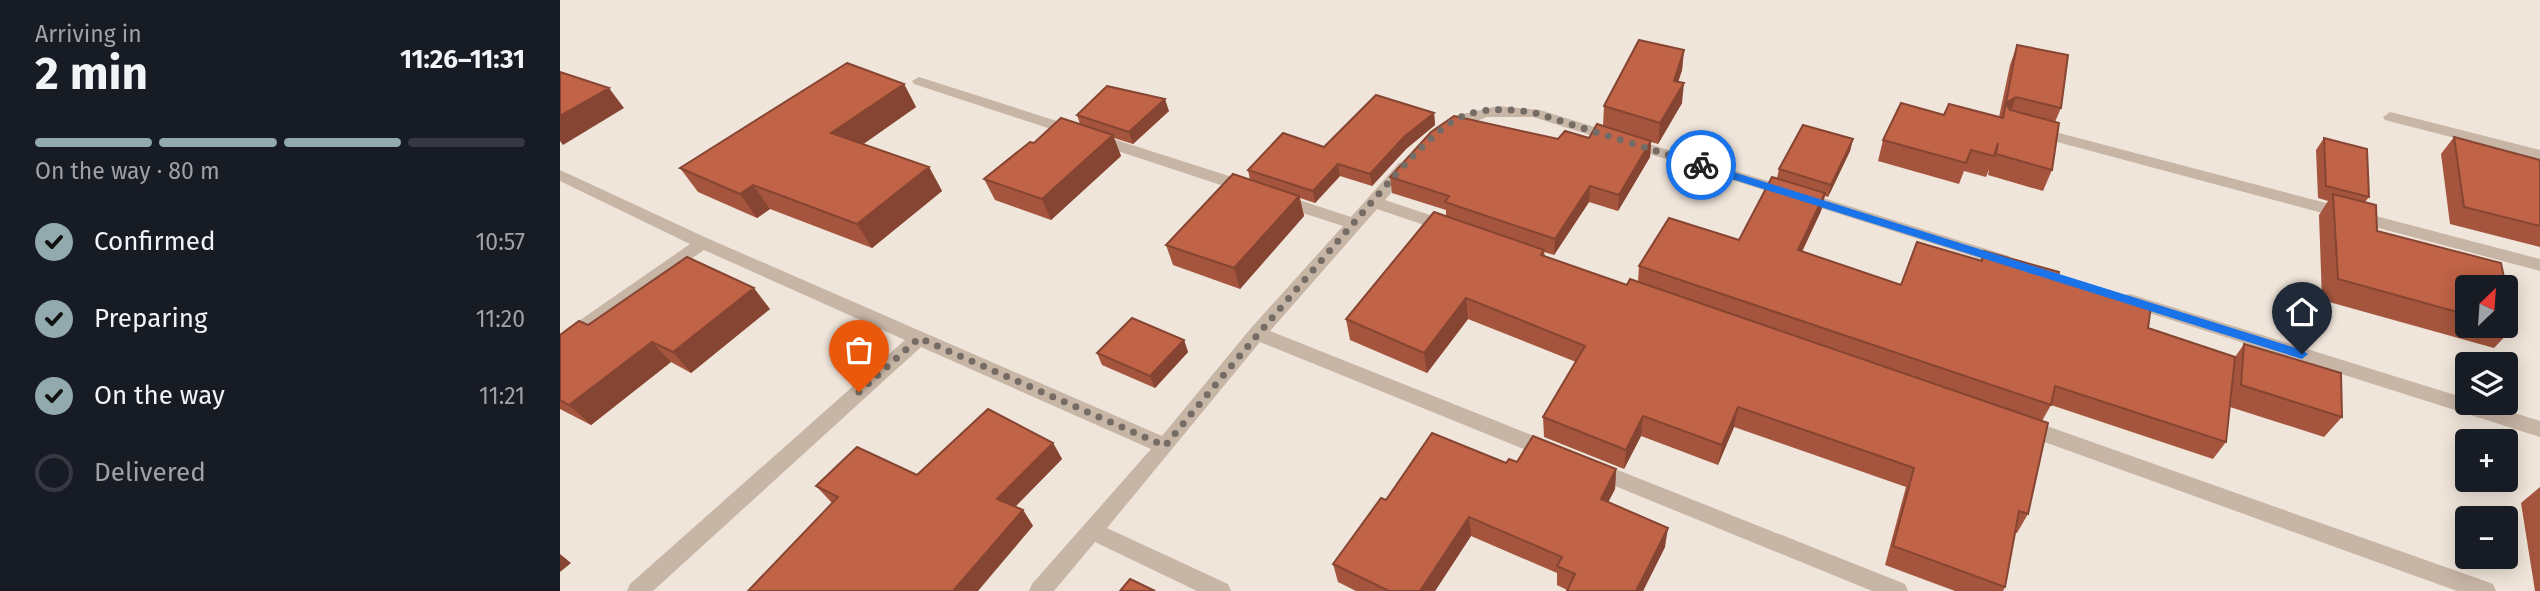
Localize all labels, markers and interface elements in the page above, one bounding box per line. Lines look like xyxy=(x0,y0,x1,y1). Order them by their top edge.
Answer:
text: Arriving in xyxy=(35,20,142,48)
text: 11:26–11:31 xyxy=(400,44,525,75)
text: 2 min xyxy=(35,46,148,101)
courier xyxy=(1666,130,1736,200)
icon: bike xyxy=(1682,146,1720,184)
text: On the way · 80 m xyxy=(35,157,220,185)
icon: check xyxy=(35,223,73,261)
text: Confirmed xyxy=(94,226,215,257)
text: 10:57 xyxy=(475,228,525,256)
north arrow xyxy=(2455,275,2518,338)
map controls xyxy=(2455,275,2518,569)
pin xyxy=(2272,282,2332,354)
icon: home xyxy=(2283,293,2321,331)
icon: check xyxy=(35,300,73,338)
text: Preparing xyxy=(94,303,207,334)
text: 11:20 xyxy=(476,305,525,333)
pin xyxy=(829,320,889,392)
icon: bag xyxy=(840,331,878,369)
button: layers xyxy=(2455,352,2518,415)
icon: check xyxy=(35,377,73,415)
text: On the way xyxy=(94,380,225,411)
text: 11:21 xyxy=(479,382,525,410)
button: + xyxy=(2455,429,2518,492)
text: Delivered xyxy=(94,457,206,488)
button: − xyxy=(2455,506,2518,569)

